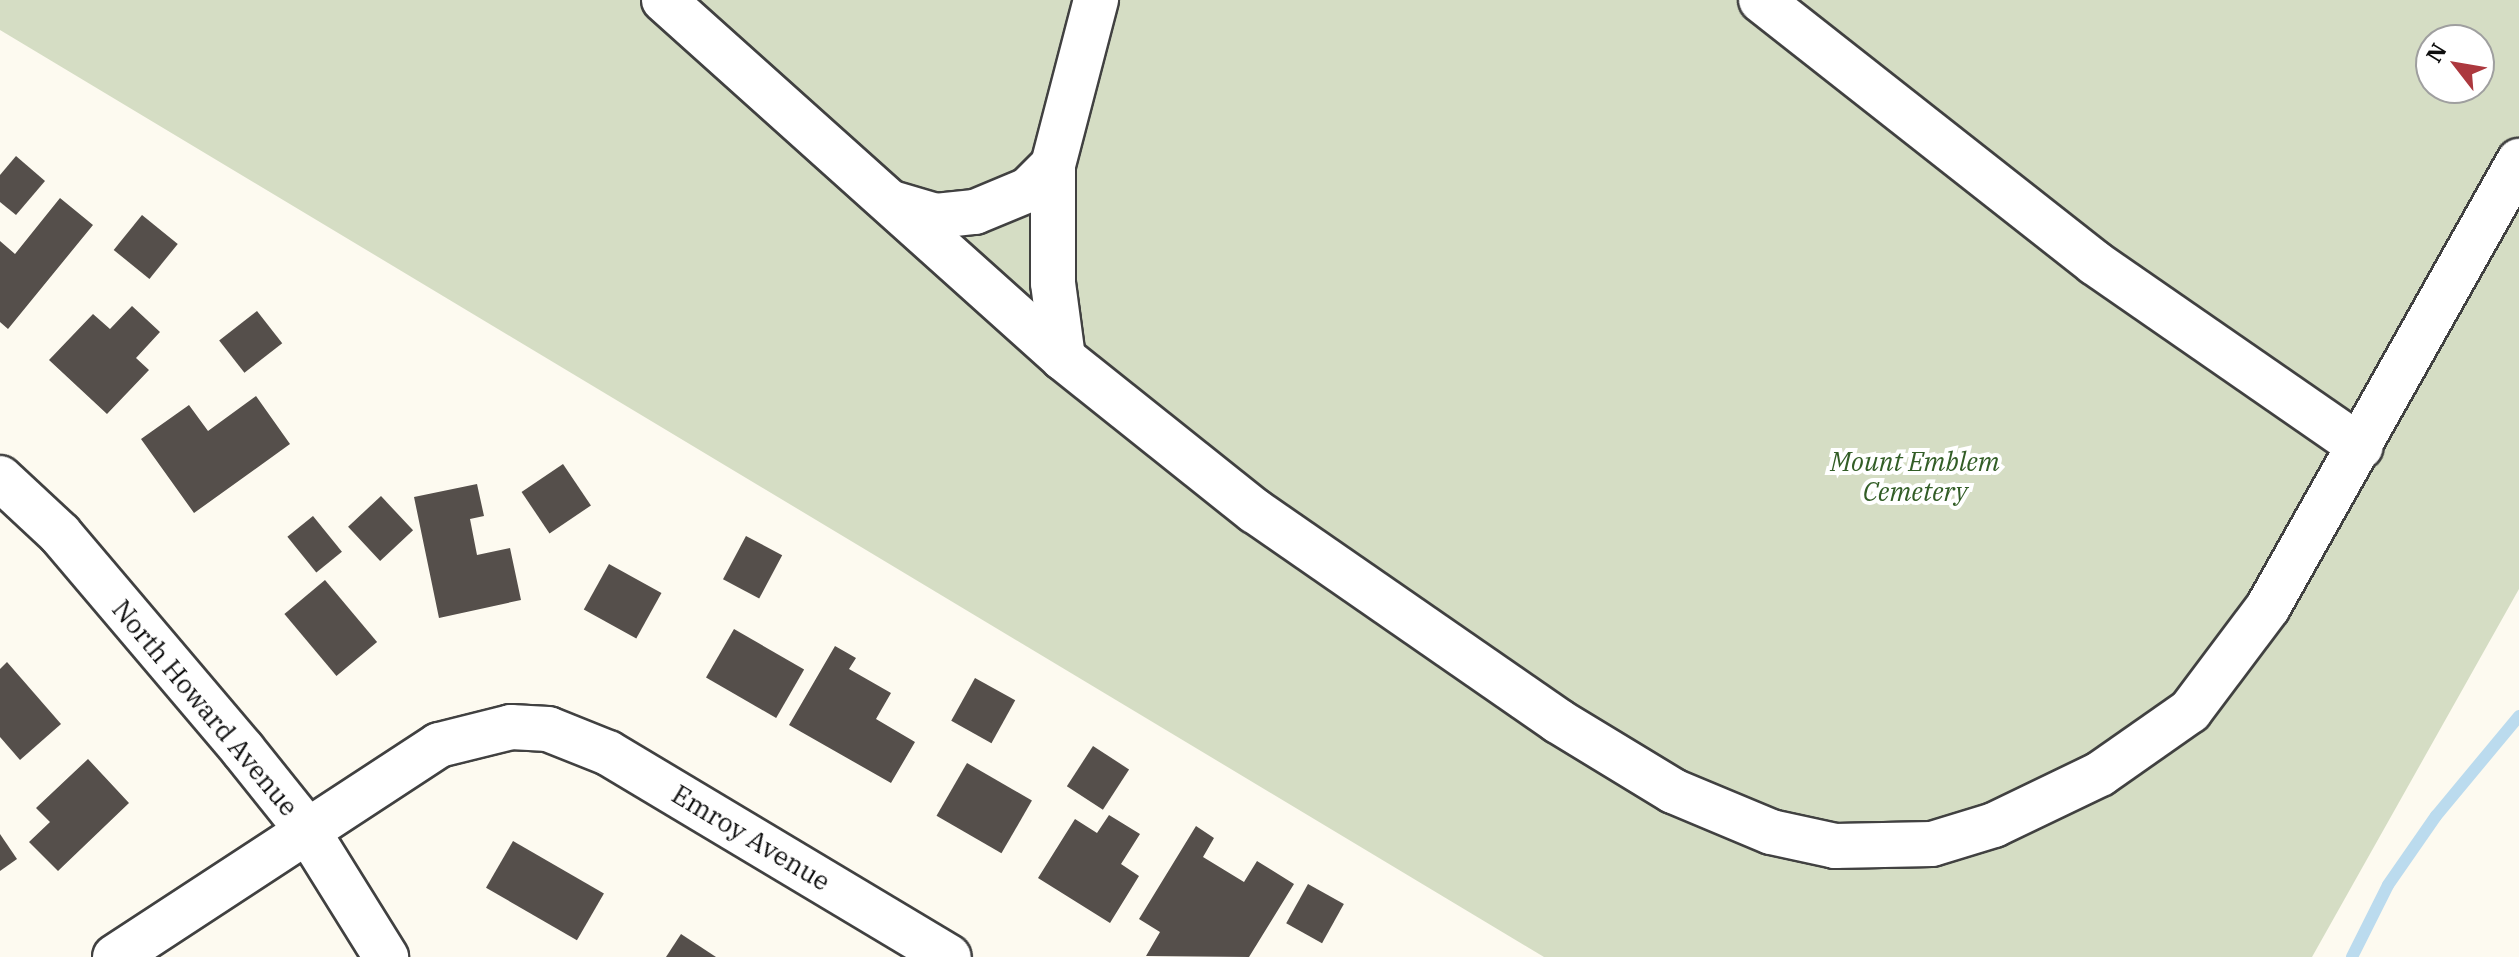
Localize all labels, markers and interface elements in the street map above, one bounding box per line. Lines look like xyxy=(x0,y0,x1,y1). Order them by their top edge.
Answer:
north arrow xyxy=(2415,24,2495,104)
text: N xyxy=(2419,37,2453,67)
park label: Mount Emblem Cemetery xyxy=(1830,446,2000,508)
street label: North Howard Avenue xyxy=(106,594,304,822)
street label: Emroy Avenue xyxy=(666,779,836,897)

